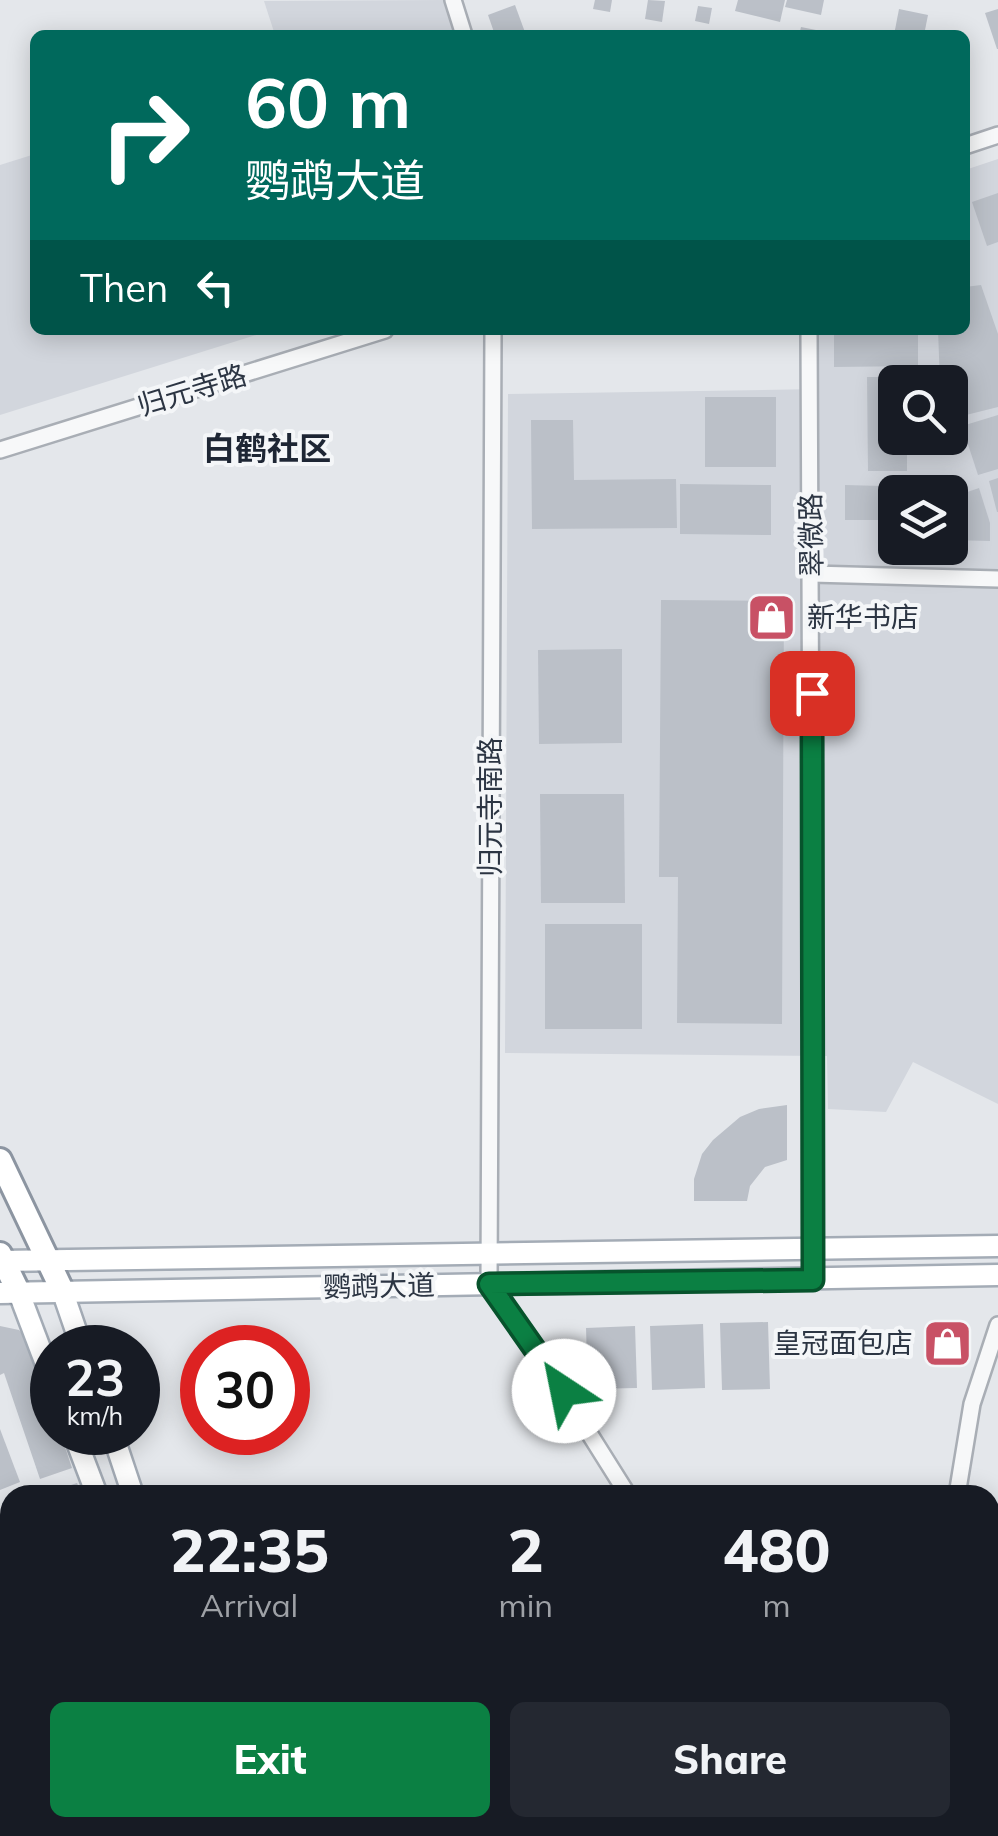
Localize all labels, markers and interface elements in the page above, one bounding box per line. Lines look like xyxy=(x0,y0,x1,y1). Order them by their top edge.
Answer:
text: 60 m xyxy=(245,58,411,146)
icon: right xyxy=(80,70,210,200)
text: 鹦鹉大道 xyxy=(245,152,425,208)
icon: left xyxy=(188,260,243,315)
text: Then xyxy=(80,264,168,312)
street label: 归元寺路 xyxy=(133,356,251,423)
map controls xyxy=(878,365,968,565)
button: search xyxy=(878,365,968,455)
district label: 白鹤社区 xyxy=(203,428,331,468)
button: layers xyxy=(878,475,968,565)
street label: 翠微路 xyxy=(792,493,829,577)
shop icon: 新华书店 xyxy=(746,591,798,643)
place label: 新华书店 xyxy=(807,599,919,634)
pin xyxy=(770,651,855,736)
icon: arrive xyxy=(785,666,840,721)
street label: 归元寺南路 xyxy=(472,737,507,877)
street label: 鹦鹉大道 xyxy=(323,1267,435,1304)
shop icon: 皇冠面包店 xyxy=(922,1317,974,1369)
speed limit sign: 30 xyxy=(180,1325,310,1455)
place label: 皇冠面包店 xyxy=(773,1325,913,1360)
position arrow xyxy=(512,1339,616,1443)
text: 23 xyxy=(65,1346,125,1409)
text: km/h xyxy=(67,1400,123,1431)
text: 22:35 xyxy=(169,1512,329,1587)
text: 2 xyxy=(508,1512,544,1587)
text: 480 xyxy=(722,1512,830,1587)
text: Arrival xyxy=(200,1585,298,1625)
text: min xyxy=(499,1585,553,1625)
text: m xyxy=(762,1585,791,1625)
button: Exit xyxy=(50,1702,490,1817)
button: Share xyxy=(510,1702,950,1817)

